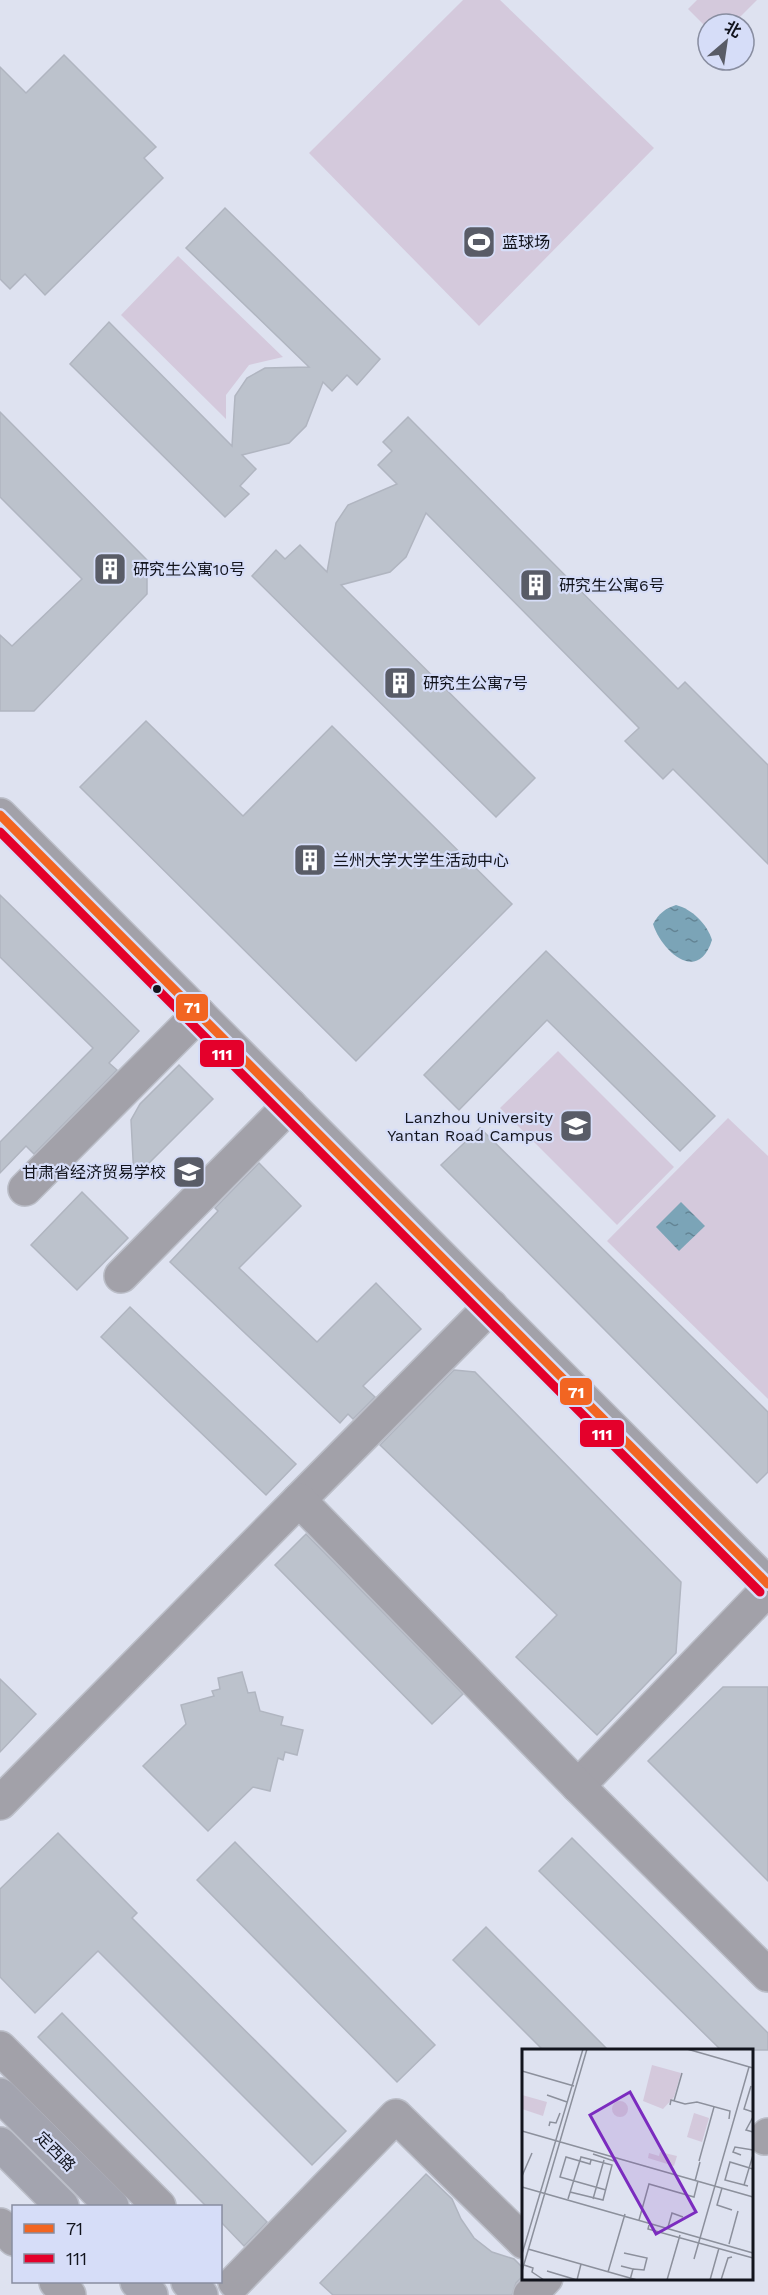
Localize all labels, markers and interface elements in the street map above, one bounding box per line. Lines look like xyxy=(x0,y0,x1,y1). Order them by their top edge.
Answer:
north arrow xyxy=(696,12,756,72)
text: 北 xyxy=(721,17,745,42)
sports icon: 蓝球场 xyxy=(461,224,497,260)
place label: 蓝球场 xyxy=(502,233,550,252)
building icon: 研究生公寓10号 xyxy=(92,551,128,587)
place label: 研究生公寓10号 xyxy=(133,560,245,579)
building icon: 研究生公寓6号 xyxy=(518,567,554,603)
place label: 研究生公寓6号 xyxy=(559,576,665,595)
building icon: 研究生公寓7号 xyxy=(382,665,418,701)
place label: 研究生公寓7号 xyxy=(423,674,528,693)
building icon: 兰州大学大学生活动中心 xyxy=(292,842,328,878)
place label: 兰州大学大学生活动中心 xyxy=(333,851,509,870)
unlabelled marker xyxy=(151,983,163,995)
line badge: 71 xyxy=(175,993,209,1022)
text: 71 xyxy=(184,998,200,1017)
line badge: 111 xyxy=(199,1039,245,1068)
text: 111 xyxy=(212,1045,232,1064)
place label: Lanzhou University Yantan Road Campus xyxy=(387,1108,554,1145)
school or university icon: Lanzhou University Yantan Road Campus xyxy=(558,1108,594,1144)
school or university icon: 甘肃省经济贸易学校 xyxy=(171,1154,207,1190)
place label: 甘肃省经济贸易学校 xyxy=(22,1163,166,1182)
line badge: 71 xyxy=(559,1377,593,1406)
text: 71 xyxy=(568,1383,584,1402)
line badge: 111 xyxy=(579,1419,625,1448)
text: 111 xyxy=(592,1425,612,1444)
inset map xyxy=(522,2049,753,2280)
street label: 定西路 xyxy=(32,2128,79,2175)
legend xyxy=(12,2205,222,2283)
text: 71 xyxy=(66,2218,83,2239)
text: 111 xyxy=(66,2248,87,2269)

